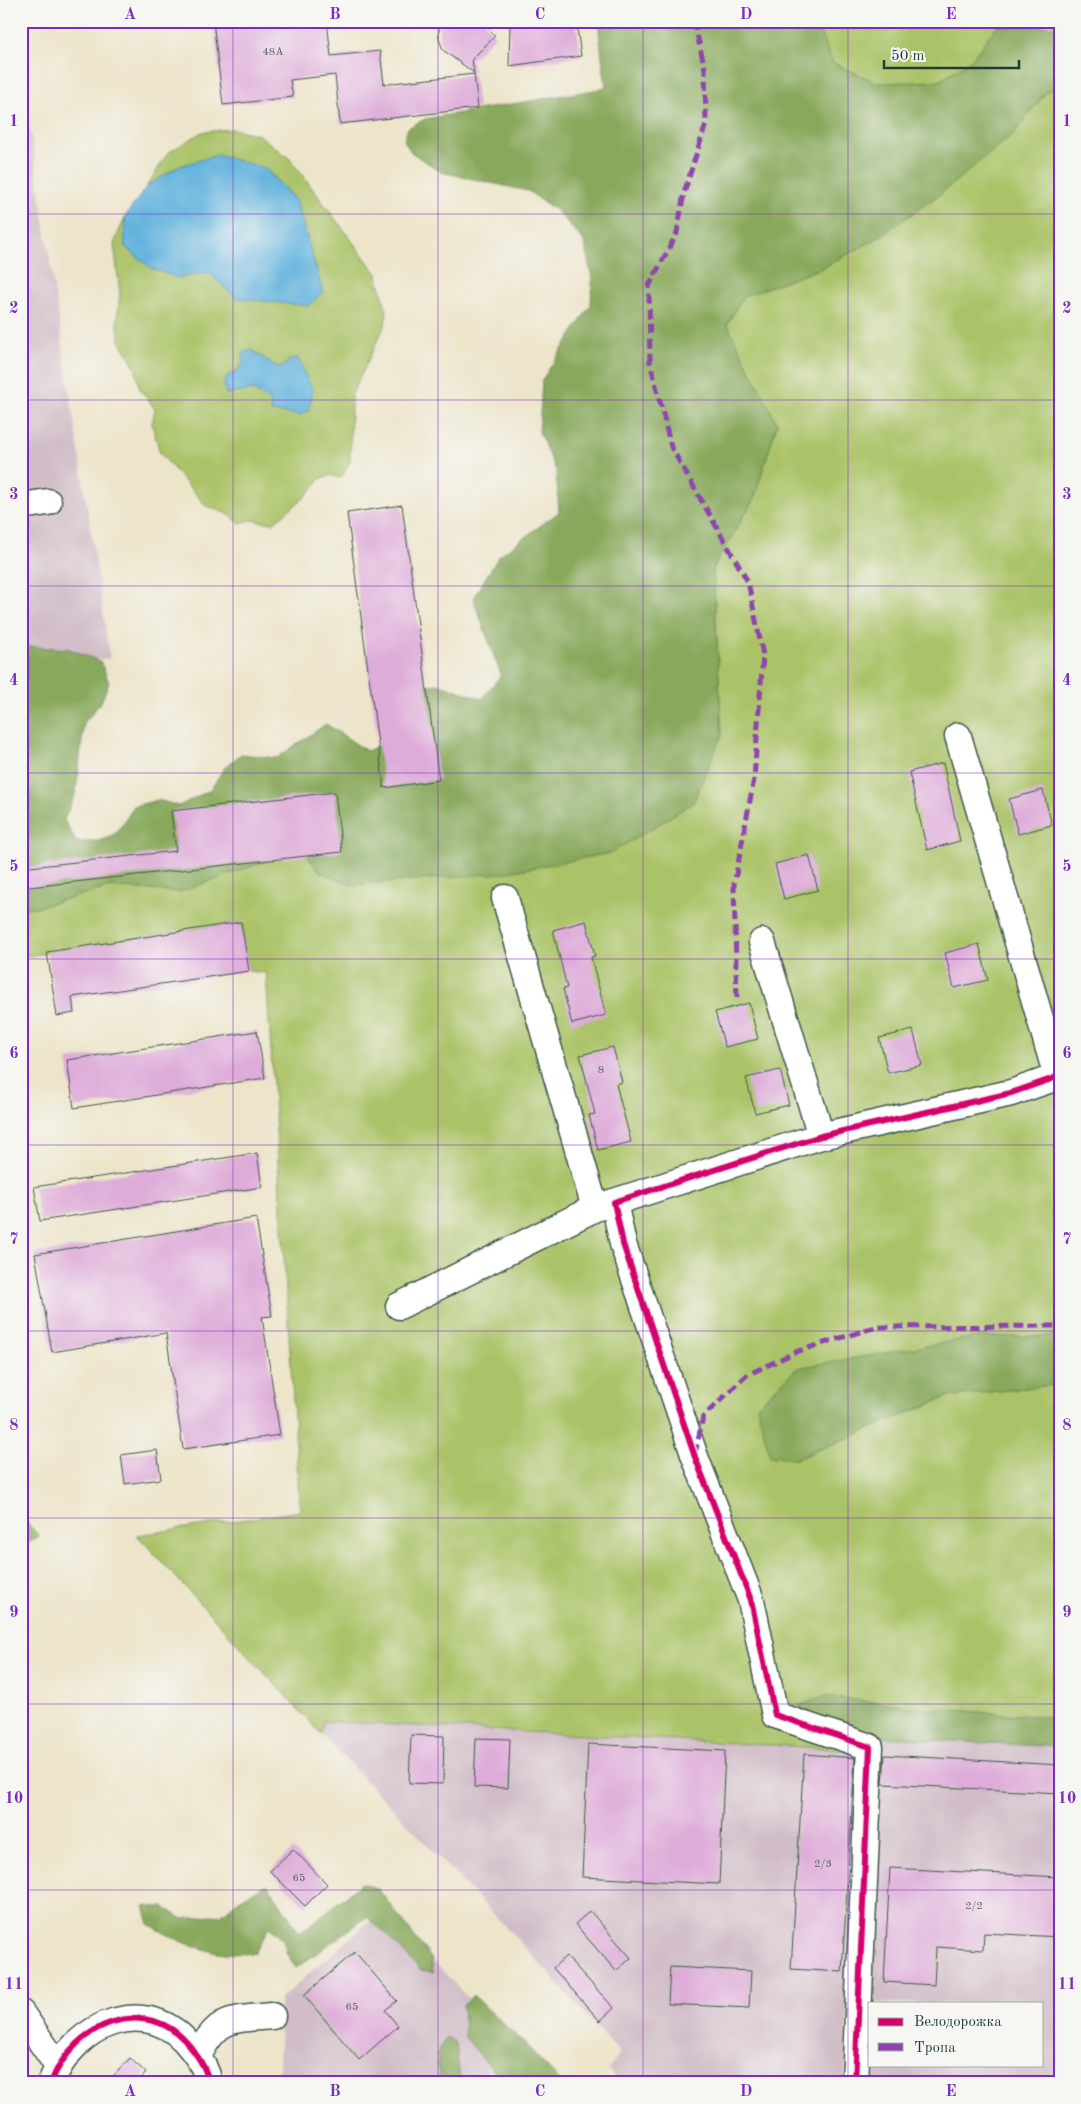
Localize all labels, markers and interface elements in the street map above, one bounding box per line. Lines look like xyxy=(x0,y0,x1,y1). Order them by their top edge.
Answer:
text: A xyxy=(124,7,136,23)
text: B xyxy=(329,7,341,23)
text: C xyxy=(535,7,545,23)
text: D xyxy=(740,7,752,23)
text: E xyxy=(945,7,957,23)
scale bar xyxy=(884,38,1018,70)
house number: 48А xyxy=(262,47,284,58)
text: 50 m xyxy=(891,49,925,64)
text: 1 xyxy=(9,114,19,130)
text: 1 xyxy=(1062,114,1072,130)
text: 2 xyxy=(9,301,19,317)
text: 2 xyxy=(1062,301,1072,317)
text: 3 xyxy=(9,487,19,503)
text: 3 xyxy=(1062,487,1072,503)
text: 4 xyxy=(9,673,19,689)
text: 4 xyxy=(1062,673,1072,689)
text: 5 xyxy=(9,859,19,875)
text: 5 xyxy=(1062,859,1072,875)
text: 6 xyxy=(9,1046,19,1062)
text: 6 xyxy=(1062,1046,1072,1062)
house number: 8 xyxy=(598,1065,604,1076)
text: 7 xyxy=(9,1232,19,1248)
text: 7 xyxy=(1062,1232,1072,1248)
text: 8 xyxy=(9,1418,19,1434)
text: 8 xyxy=(1062,1418,1072,1434)
text: 9 xyxy=(9,1605,19,1621)
text: 9 xyxy=(1062,1605,1072,1621)
text: 10 xyxy=(5,1791,23,1807)
text: 10 xyxy=(1058,1791,1076,1807)
house number: 2/3 xyxy=(814,1859,832,1870)
house number: 65 xyxy=(293,1873,305,1884)
house number: 2/2 xyxy=(965,1901,983,1912)
text: 11 xyxy=(5,1977,23,1993)
text: 11 xyxy=(1058,1977,1076,1993)
house number: 65 xyxy=(346,2002,358,2013)
legend xyxy=(868,2002,1044,2066)
text: Велодорожка xyxy=(914,2015,1002,2030)
text: Тропа xyxy=(914,2041,956,2056)
text: A xyxy=(124,2084,136,2100)
text: B xyxy=(329,2084,341,2100)
text: C xyxy=(535,2084,545,2100)
text: D xyxy=(740,2084,752,2100)
text: E xyxy=(945,2084,957,2100)

